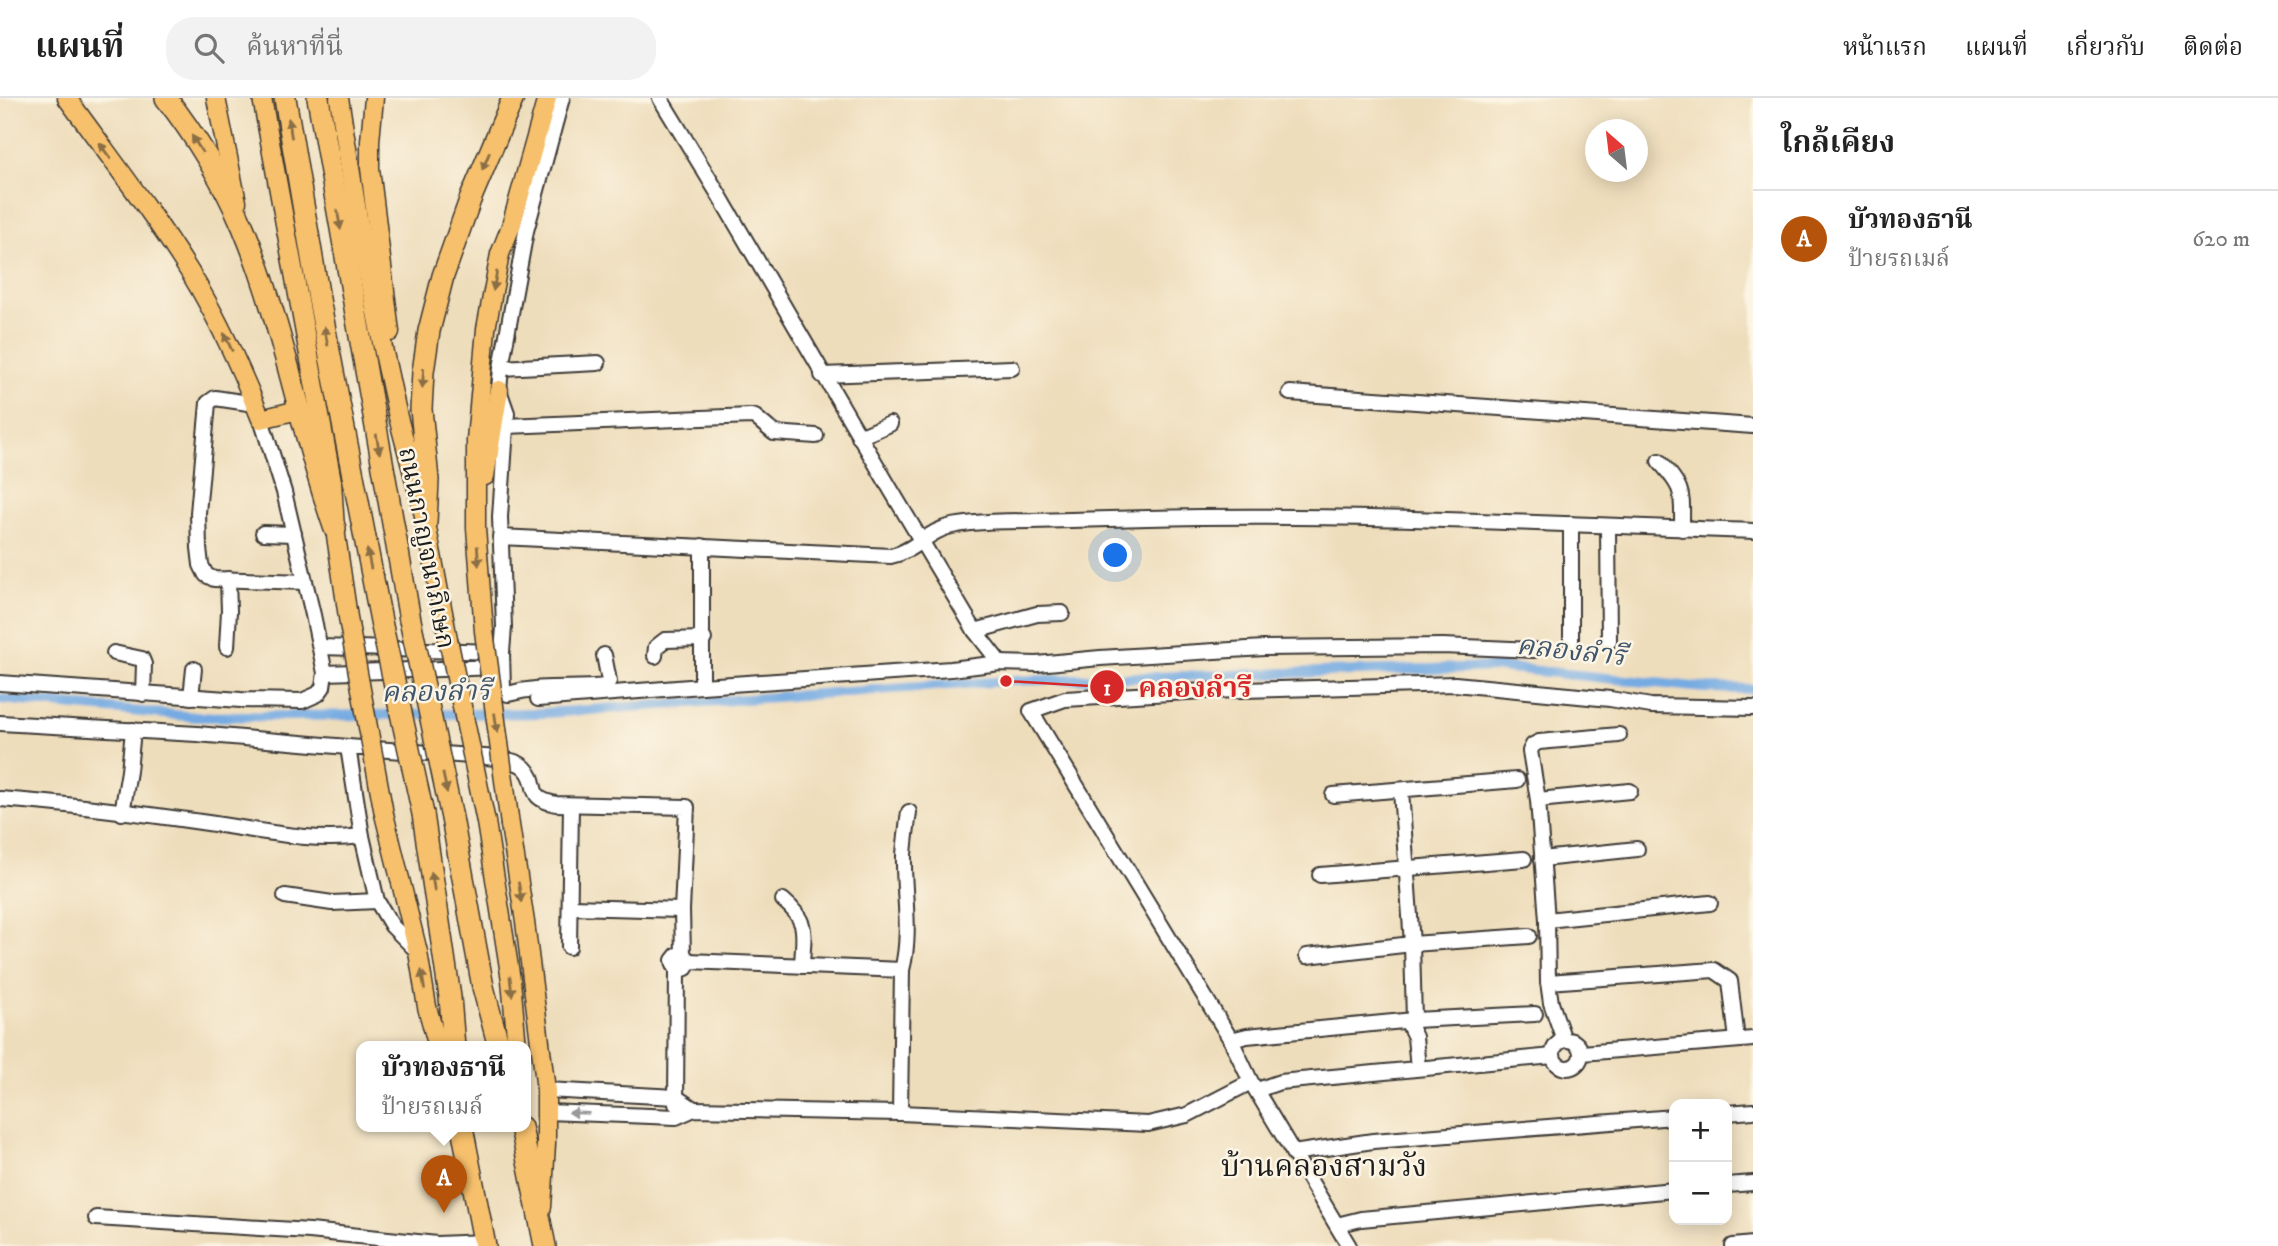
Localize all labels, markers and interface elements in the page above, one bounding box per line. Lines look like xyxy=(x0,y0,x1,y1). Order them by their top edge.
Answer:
search box xyxy=(166,17,656,80)
text: แผนที่ xyxy=(35,27,124,68)
icon: search xyxy=(190,29,228,67)
text: ค้นหาที่นี่ xyxy=(246,31,343,64)
text: หน้าแรก xyxy=(1843,33,1927,63)
text: แผนที่ xyxy=(1965,33,2028,63)
text: เกี่ยวกับ xyxy=(2066,33,2145,63)
text: ติดต่อ xyxy=(2183,33,2243,63)
one-way arrow xyxy=(284,117,295,139)
north arrow xyxy=(1585,119,1648,182)
text: ใกล้เคียง xyxy=(1781,125,1895,162)
one-way arrow xyxy=(191,135,204,154)
one-way arrow xyxy=(98,142,112,160)
one-way arrow xyxy=(481,150,492,171)
text: บัวทองธานี xyxy=(1848,204,1972,237)
one-way arrow xyxy=(334,209,345,231)
text: A xyxy=(1797,225,1811,254)
text: 620 m xyxy=(2192,225,2250,254)
text: ป้ายรถเมล์ xyxy=(1848,245,1950,274)
one-way arrow xyxy=(489,270,500,292)
one-way arrow xyxy=(320,325,331,347)
one-way arrow xyxy=(222,332,233,352)
one-way arrow xyxy=(417,368,428,390)
one-way arrow xyxy=(372,433,383,455)
street label: ถนนกาญจนาภิเษก xyxy=(390,444,462,652)
your location xyxy=(1098,538,1132,572)
one-way arrow xyxy=(473,546,484,568)
one-way arrow xyxy=(363,548,374,570)
water label: คลองลำรี xyxy=(1515,628,1633,675)
callout: คลองลำรี xyxy=(1089,663,1266,712)
text: คลองลำรี xyxy=(1138,671,1252,706)
water label: คลองลำรี xyxy=(381,673,496,710)
text: 1 xyxy=(1103,676,1111,702)
one-way arrow xyxy=(491,712,502,734)
one-way arrow xyxy=(439,772,450,794)
one-way arrow xyxy=(427,871,438,893)
one-way arrow xyxy=(515,881,526,903)
one-way arrow xyxy=(417,969,428,991)
one-way arrow xyxy=(506,975,517,997)
popup xyxy=(356,1041,531,1132)
text: บัวทองธานี xyxy=(381,1052,506,1085)
text: ป้ายรถเมล์ xyxy=(381,1093,483,1122)
map controls xyxy=(1669,1099,1732,1225)
button: + xyxy=(1669,1099,1732,1162)
one-way arrow xyxy=(567,1108,589,1119)
district label: บ้านคลองสามวัง xyxy=(1221,1149,1427,1186)
pin: A xyxy=(421,1155,467,1213)
button: − xyxy=(1669,1162,1732,1225)

